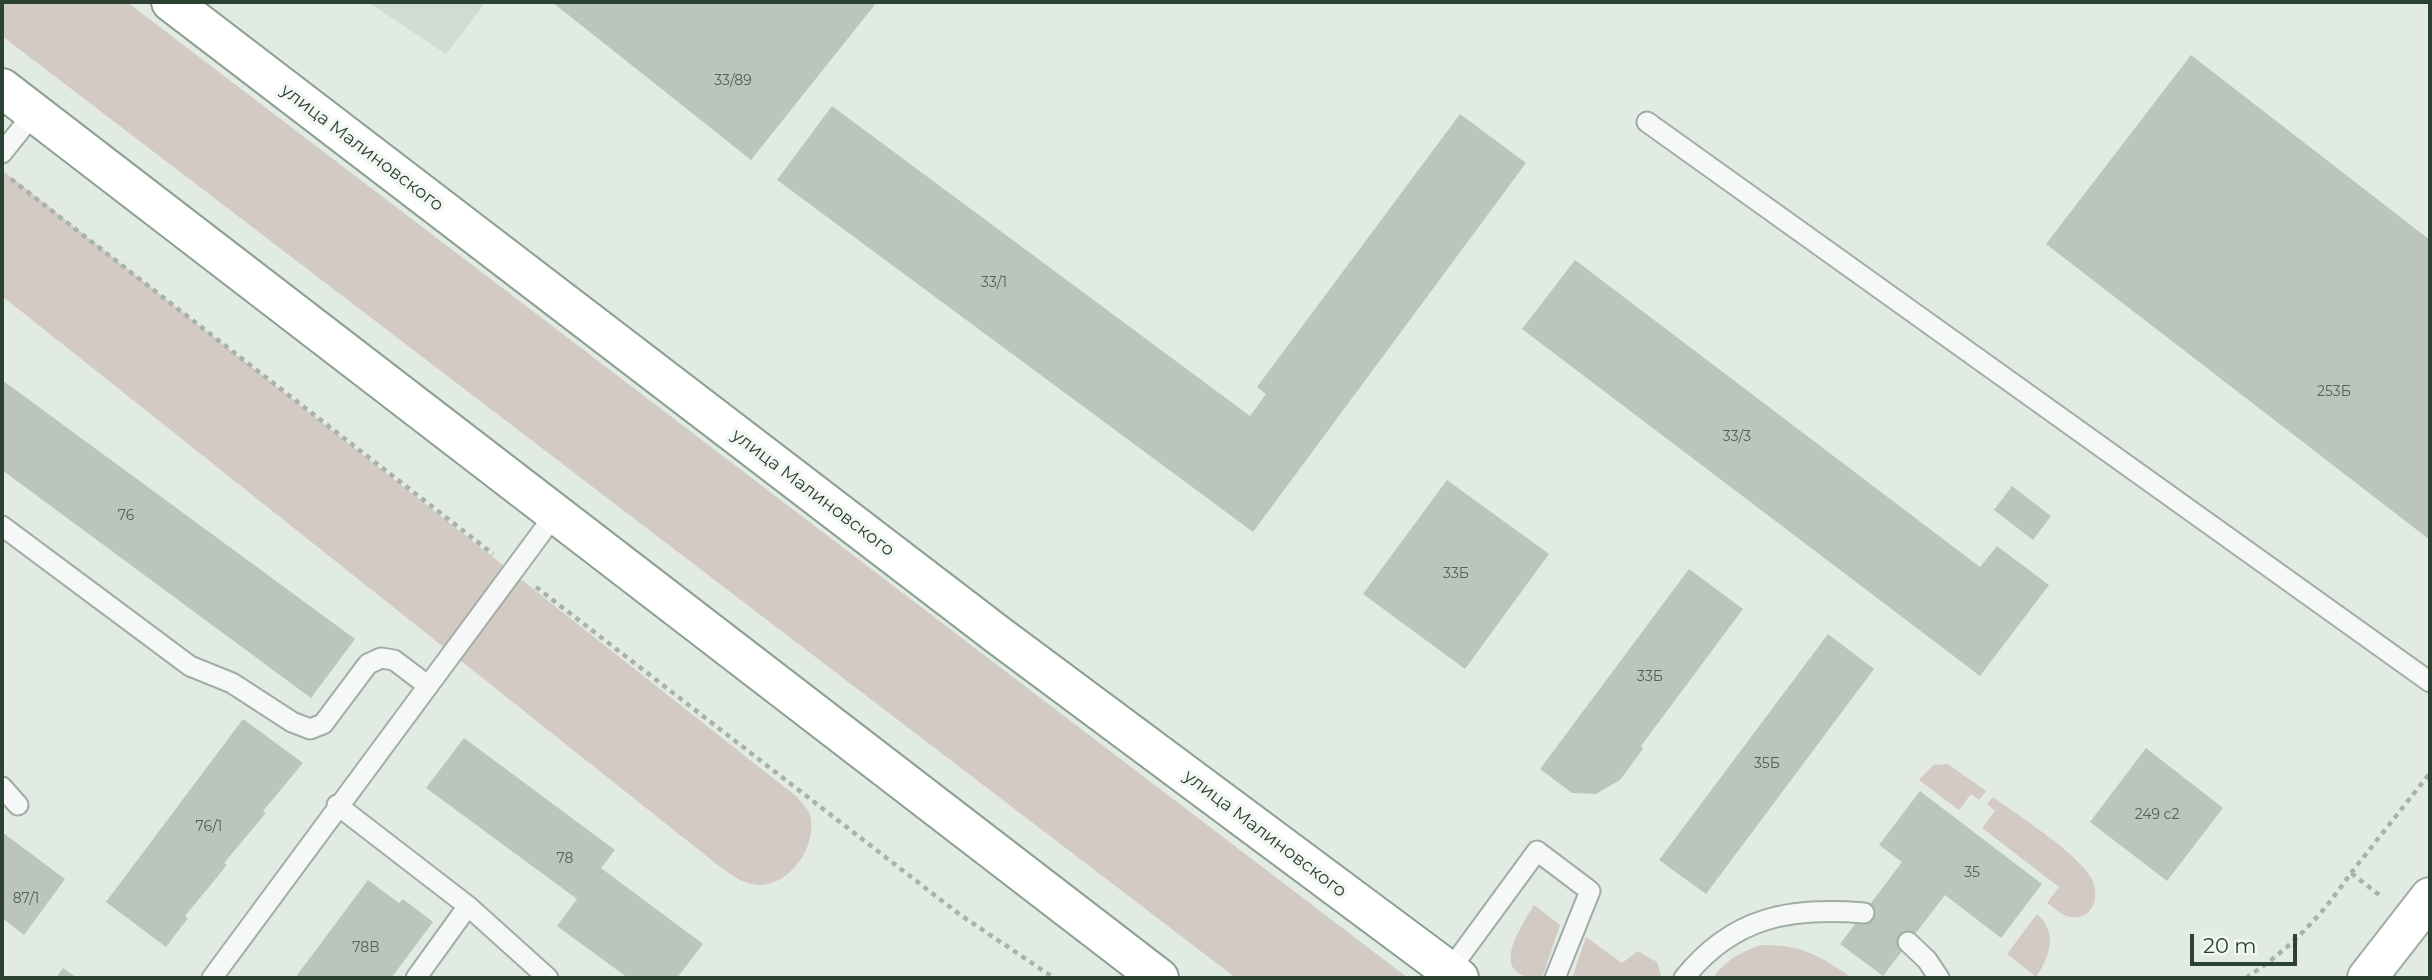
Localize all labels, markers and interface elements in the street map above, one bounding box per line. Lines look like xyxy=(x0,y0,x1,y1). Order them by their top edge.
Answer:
house number: 33/89 xyxy=(714,73,752,89)
street label: улица Малиновского xyxy=(276,80,448,216)
house number: 33/1 xyxy=(981,275,1007,291)
house number: 253Б xyxy=(2317,384,2351,400)
street label: улица Малиновского xyxy=(727,425,899,561)
house number: 33/3 xyxy=(1723,429,1751,445)
house number: 76 xyxy=(118,508,134,524)
house number: 33Б xyxy=(1443,566,1469,582)
house number: 33Б xyxy=(1637,669,1663,685)
house number: 35Б xyxy=(1754,756,1780,772)
street label: улица Малиновского xyxy=(1179,766,1351,902)
house number: 249 с2 xyxy=(2135,807,2179,823)
house number: 76/1 xyxy=(196,819,222,835)
house number: 78 xyxy=(557,851,573,867)
house number: 35 xyxy=(1964,865,1980,881)
house number: 87/1 xyxy=(13,891,39,907)
scale bar xyxy=(2194,920,2301,964)
text: 20 m xyxy=(2203,933,2257,958)
house number: 78В xyxy=(352,940,380,956)

